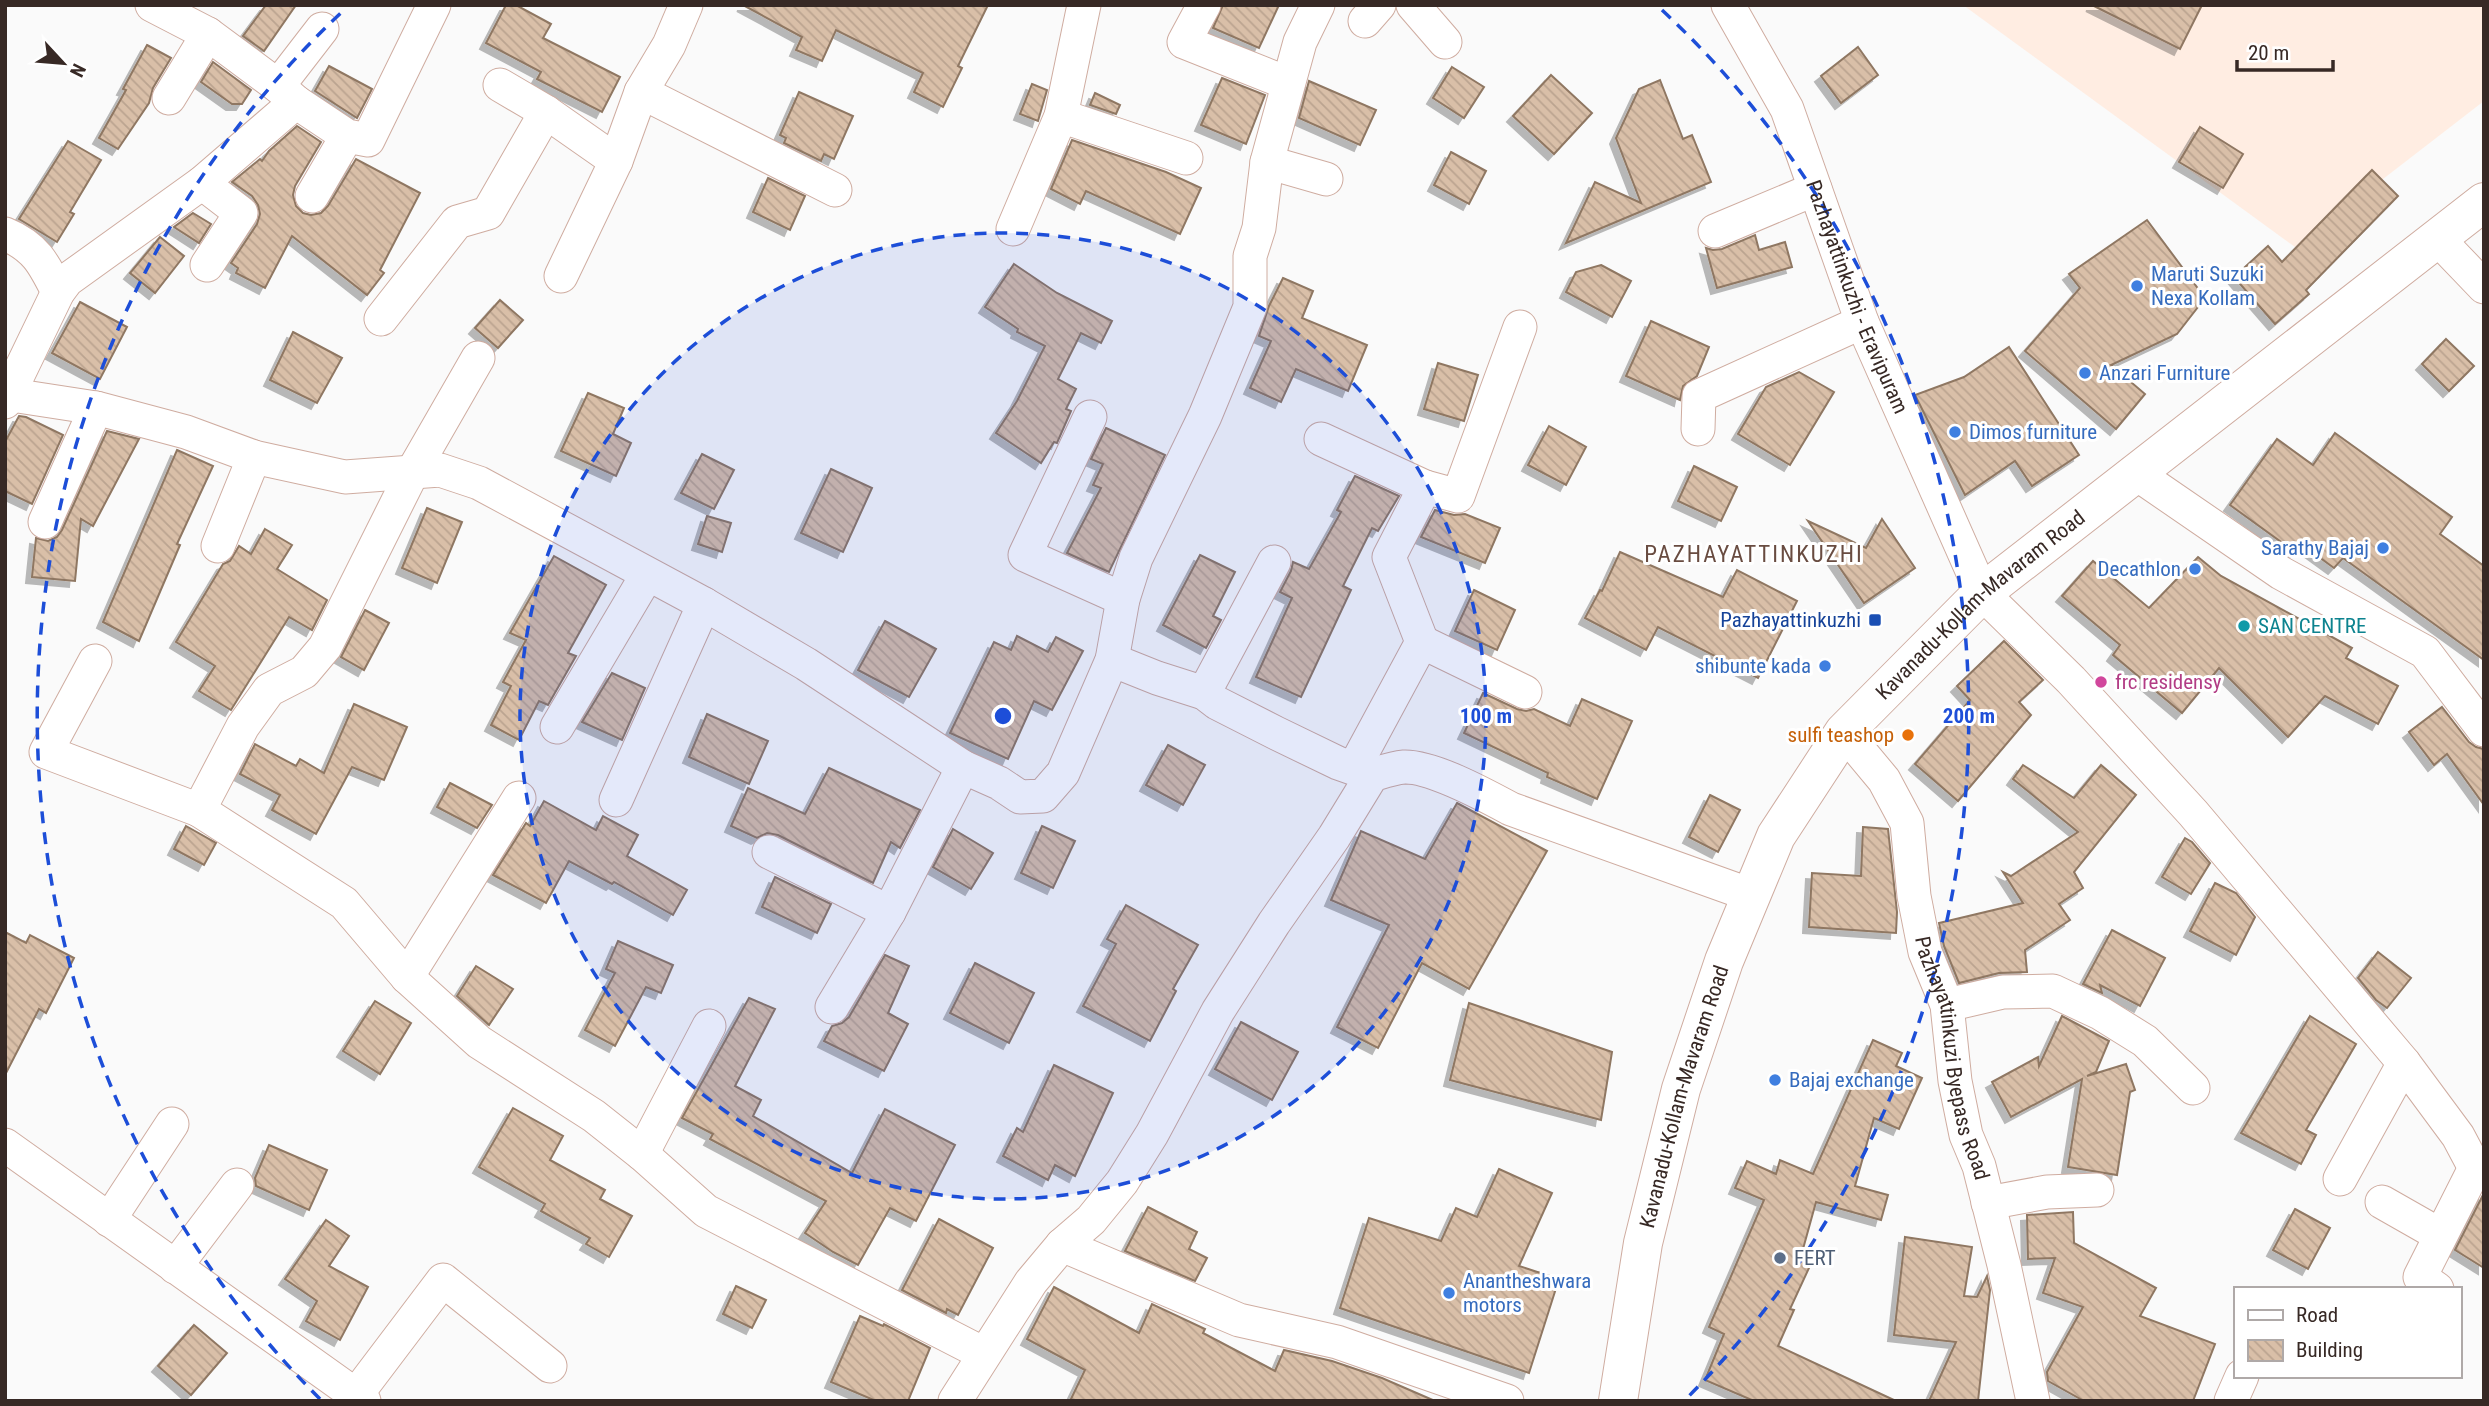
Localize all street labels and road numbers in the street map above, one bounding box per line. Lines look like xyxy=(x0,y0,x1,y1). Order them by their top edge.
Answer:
street label: Pazhayattinkuzhi - Eravipuram xyxy=(1801,177,1913,417)
street label: Kavanadu-Kollam-Mavaram Road xyxy=(1871,505,2090,705)
street label: Pazhayattinkuzi Byepass Road xyxy=(1910,934,1994,1182)
street label: Kavanadu-Kollam-Mavaram Road xyxy=(1635,962,1734,1230)

